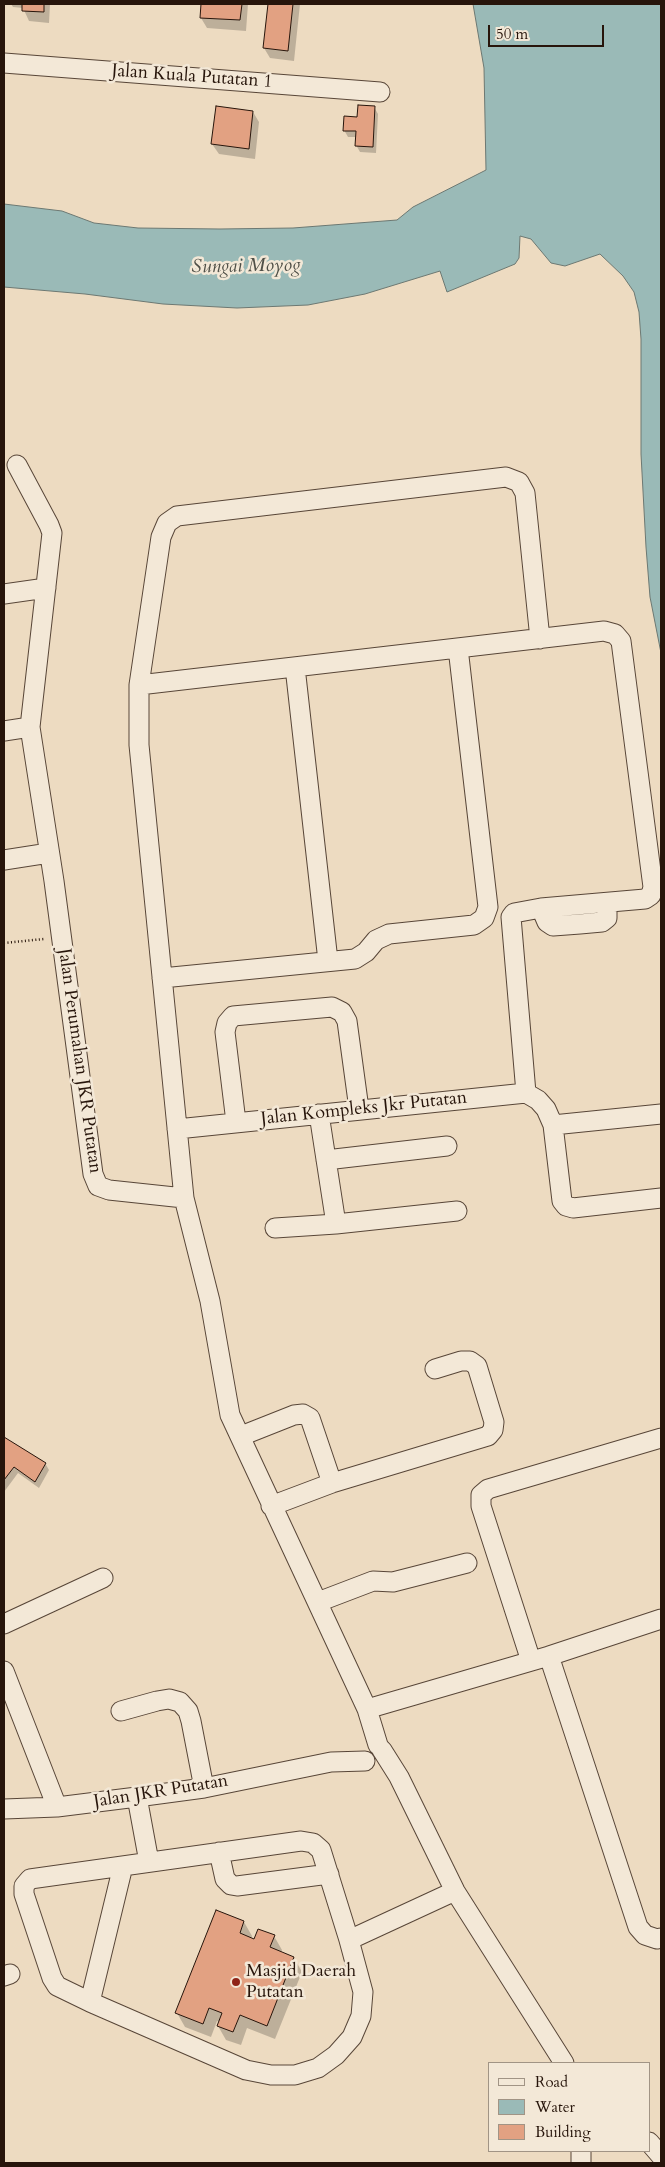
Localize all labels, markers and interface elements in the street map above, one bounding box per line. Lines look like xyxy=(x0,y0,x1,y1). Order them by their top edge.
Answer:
scale bar xyxy=(490,15,606,47)
text: 50 m xyxy=(496,24,528,44)
street label: Jalan Kuala Putatan 1 xyxy=(111,61,273,93)
water label: Sungai Moyog xyxy=(191,255,301,279)
street label: Jalan Perumahan JKR Putatan xyxy=(53,947,105,1175)
street label: Jalan Kompleks Jkr Putatan xyxy=(260,1087,468,1131)
street label: Jalan JKR Putatan xyxy=(92,1771,230,1813)
place label: Masjid Daerah Putatan xyxy=(246,1961,356,2004)
marker: Masjid Daerah Putatan xyxy=(230,1976,242,1988)
legend xyxy=(488,2062,650,2152)
text: Road xyxy=(535,2072,568,2092)
text: Water xyxy=(535,2097,575,2117)
text: Building xyxy=(535,2122,591,2142)

